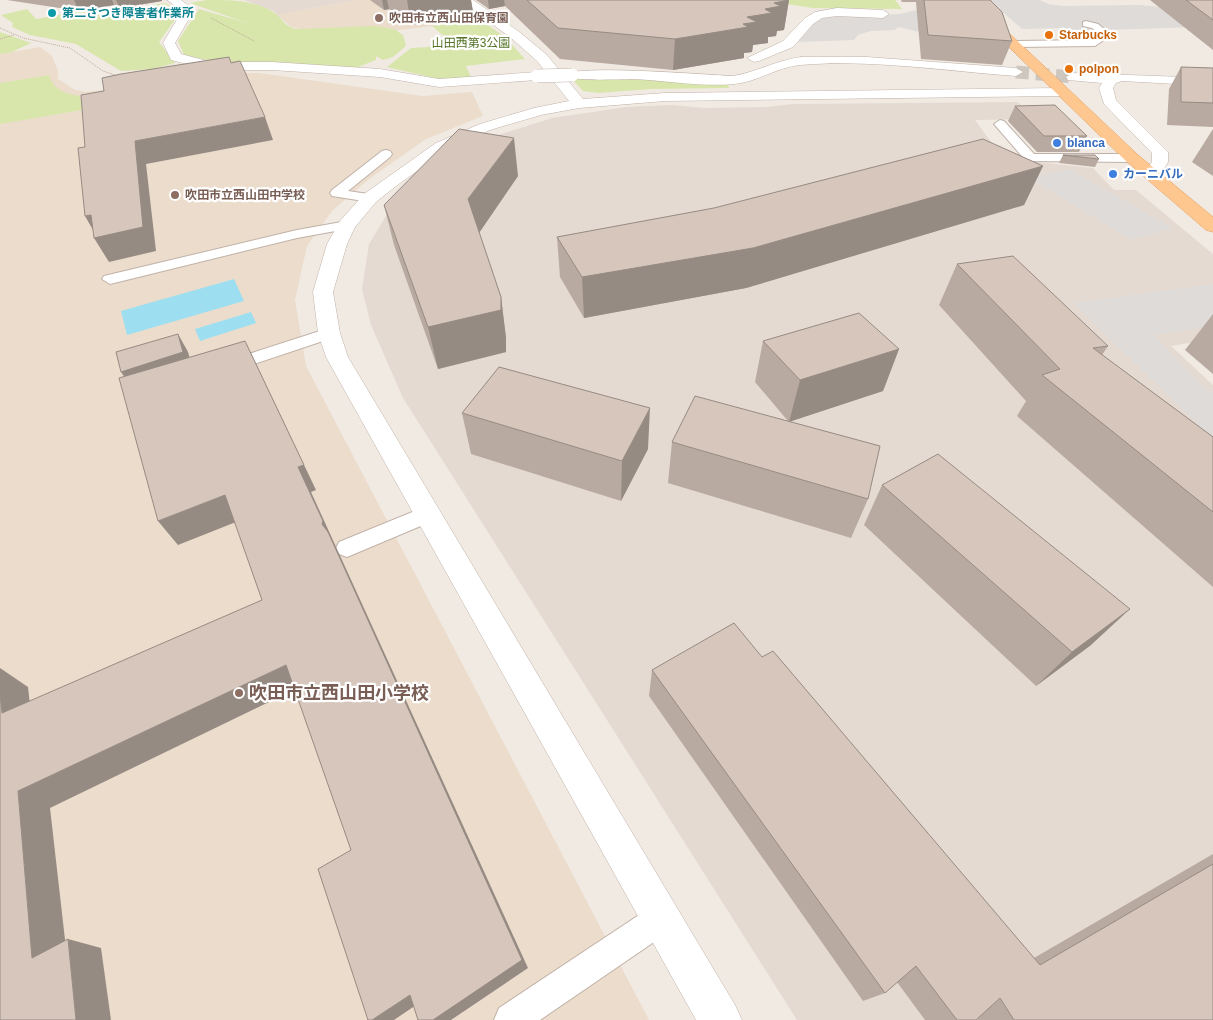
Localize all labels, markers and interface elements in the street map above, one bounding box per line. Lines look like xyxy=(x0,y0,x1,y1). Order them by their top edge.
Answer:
place label: 第二さつき障害者作業所 xyxy=(62,6,194,20)
marker: 第二さつき障害者作業所 xyxy=(46,7,58,19)
place label: 吹田市立西山田保育園 xyxy=(389,11,509,25)
marker: 吹田市立西山田保育園 xyxy=(373,12,385,24)
place label: Starbucks xyxy=(1059,28,1117,42)
marker: Starbucks xyxy=(1043,29,1055,41)
park label: 山田西第3公園 xyxy=(432,36,510,50)
place label: polpon xyxy=(1079,62,1119,76)
marker: polpon xyxy=(1063,63,1075,75)
place label: blanca xyxy=(1067,136,1105,150)
marker: blanca xyxy=(1051,137,1063,149)
place label: カーニバル xyxy=(1123,167,1183,181)
marker: カーニバル xyxy=(1107,168,1119,180)
place label: 吹田市立西山田中学校 xyxy=(185,188,305,202)
marker: 吹田市立西山田中学校 xyxy=(169,189,181,201)
place label: 吹田市立西山田小学校 xyxy=(249,683,429,703)
marker: 吹田市立西山田小学校 xyxy=(233,687,245,699)

